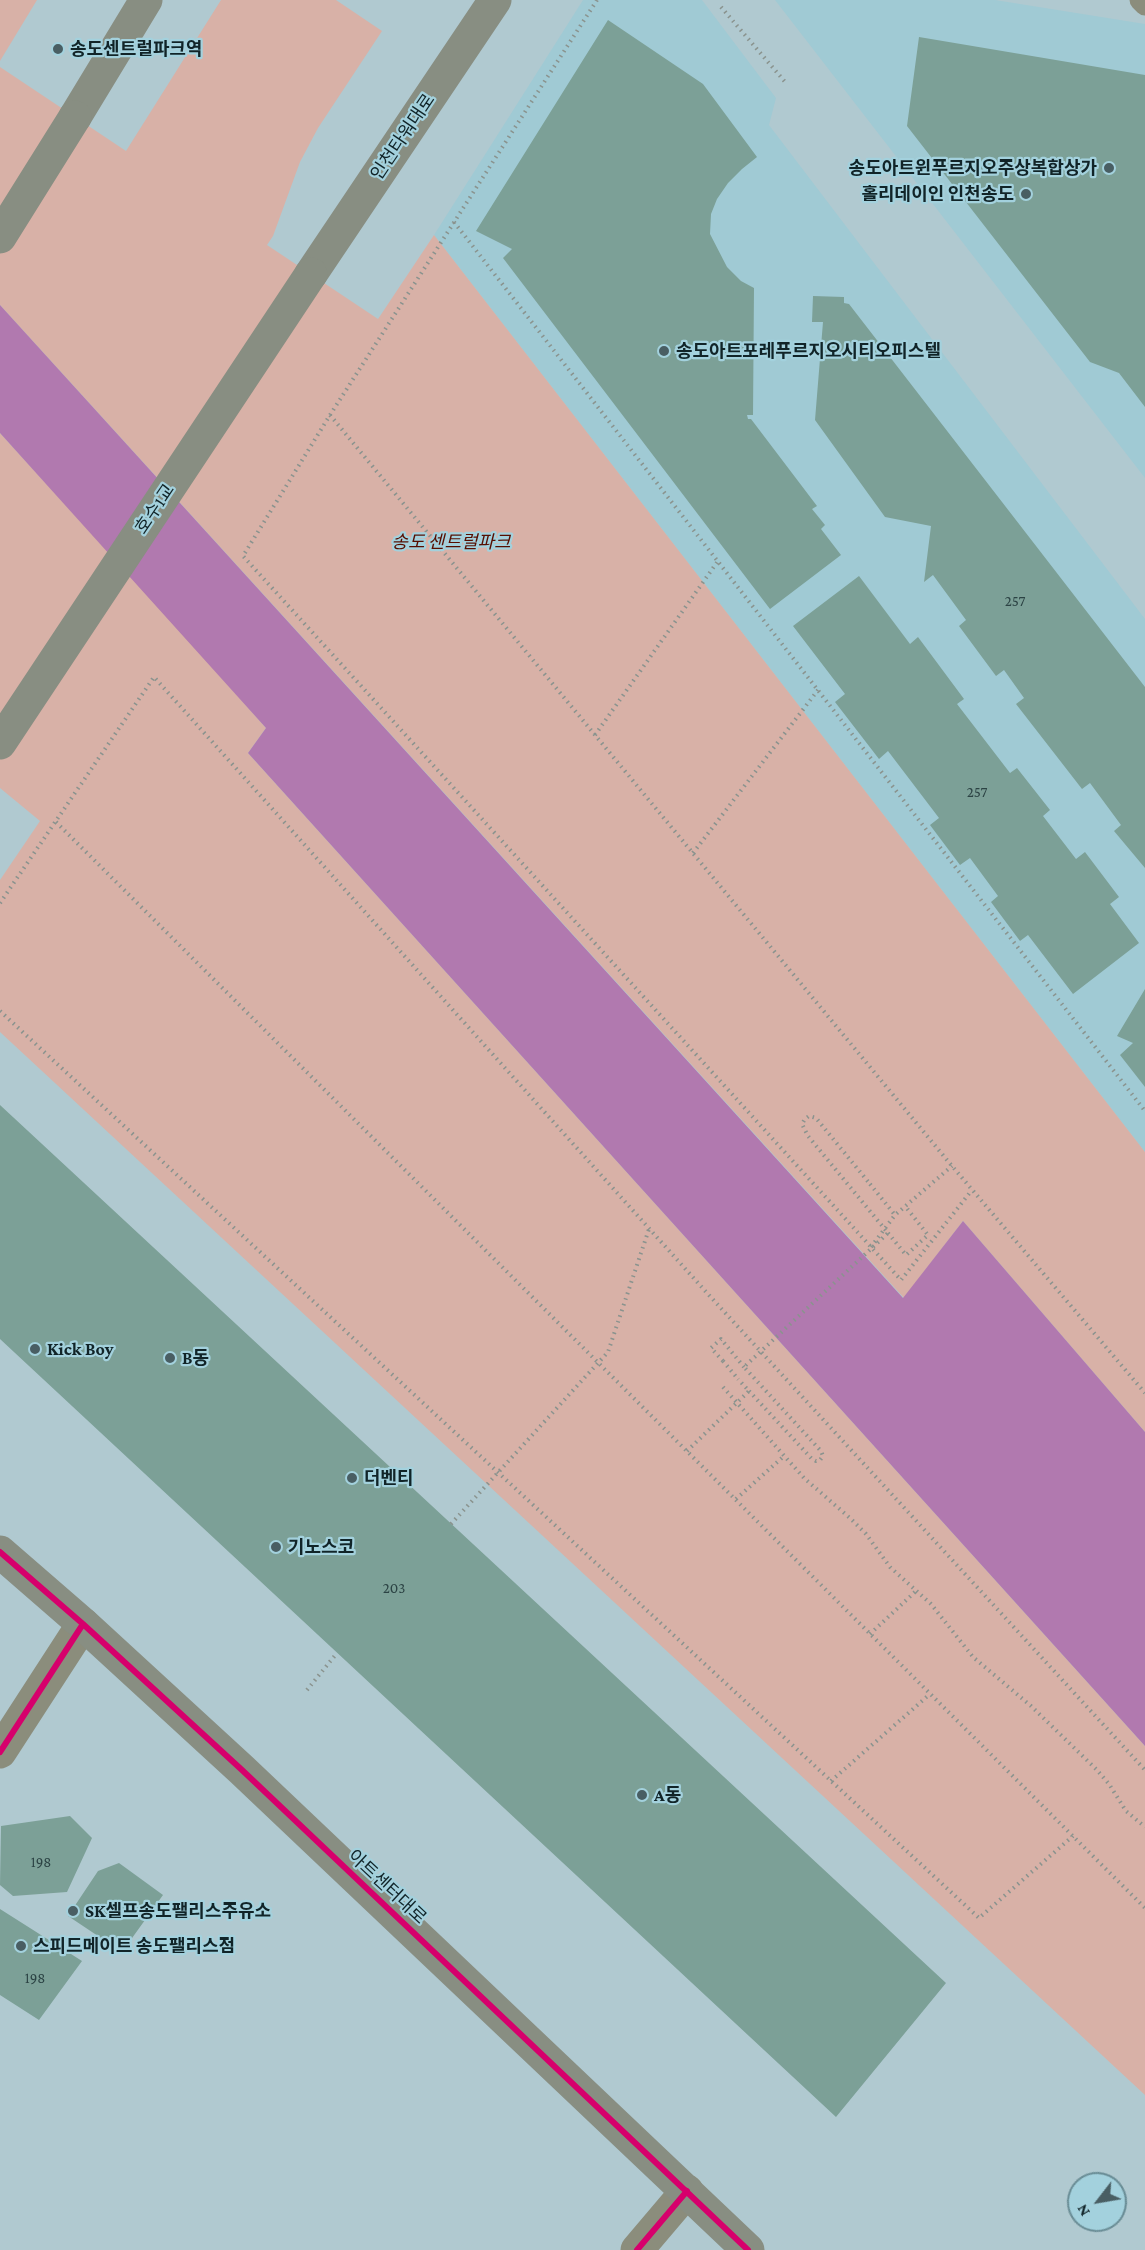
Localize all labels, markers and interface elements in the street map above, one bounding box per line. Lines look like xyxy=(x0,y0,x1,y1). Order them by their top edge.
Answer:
place label: 송도센트럴파크역 xyxy=(70,38,202,60)
marker: 송도센트럴파크역 xyxy=(51,42,65,56)
street label: 인천타워대로 xyxy=(366,90,440,184)
place label: 송도아트윈푸르지오주상복합상가 xyxy=(849,157,1097,179)
marker: 송도아트윈푸르지오주상복합상가 xyxy=(1102,161,1116,175)
place label: 홀리데이인 인천송도 xyxy=(861,183,1014,205)
marker: 홀리데이인 인천송도 xyxy=(1019,187,1033,201)
place label: 송도아트포레푸르지오시티오피스텔 xyxy=(676,340,941,362)
marker: 송도아트포레푸르지오시티오피스텔 xyxy=(657,344,671,358)
street label: 호수1교 xyxy=(130,480,180,538)
park label: 송도 센트럴파크 xyxy=(391,531,511,553)
house number: 257 xyxy=(1005,592,1025,610)
house number: 257 xyxy=(967,783,987,801)
place label: Kick Boy xyxy=(47,1338,114,1360)
marker: Kick Boy xyxy=(28,1342,42,1356)
place label: B동 xyxy=(182,1347,209,1369)
marker: B동 xyxy=(163,1351,177,1365)
place label: 더벤티 xyxy=(364,1467,414,1489)
marker: 더벤티 xyxy=(345,1471,359,1485)
place label: 기노스코 xyxy=(288,1536,354,1558)
marker: 기노스코 xyxy=(269,1540,283,1554)
house number: 203 xyxy=(383,1579,405,1597)
place label: A동 xyxy=(654,1784,681,1806)
marker: A동 xyxy=(635,1788,649,1802)
street label: 아트센터대로 xyxy=(343,1845,431,1929)
house number: 198 xyxy=(31,1853,51,1871)
place label: SK셀프송도팰리스주유소 xyxy=(85,1900,271,1922)
marker: SK셀프송도팰리스주유소 xyxy=(66,1904,80,1918)
place label: 스피드메이트 송도팰리스점 xyxy=(33,1935,235,1957)
marker: 스피드메이트 송도팰리스점 xyxy=(14,1939,28,1953)
house number: 198 xyxy=(25,1969,45,1987)
north arrow xyxy=(1067,2172,1127,2232)
text: N xyxy=(1073,2201,1093,2220)

